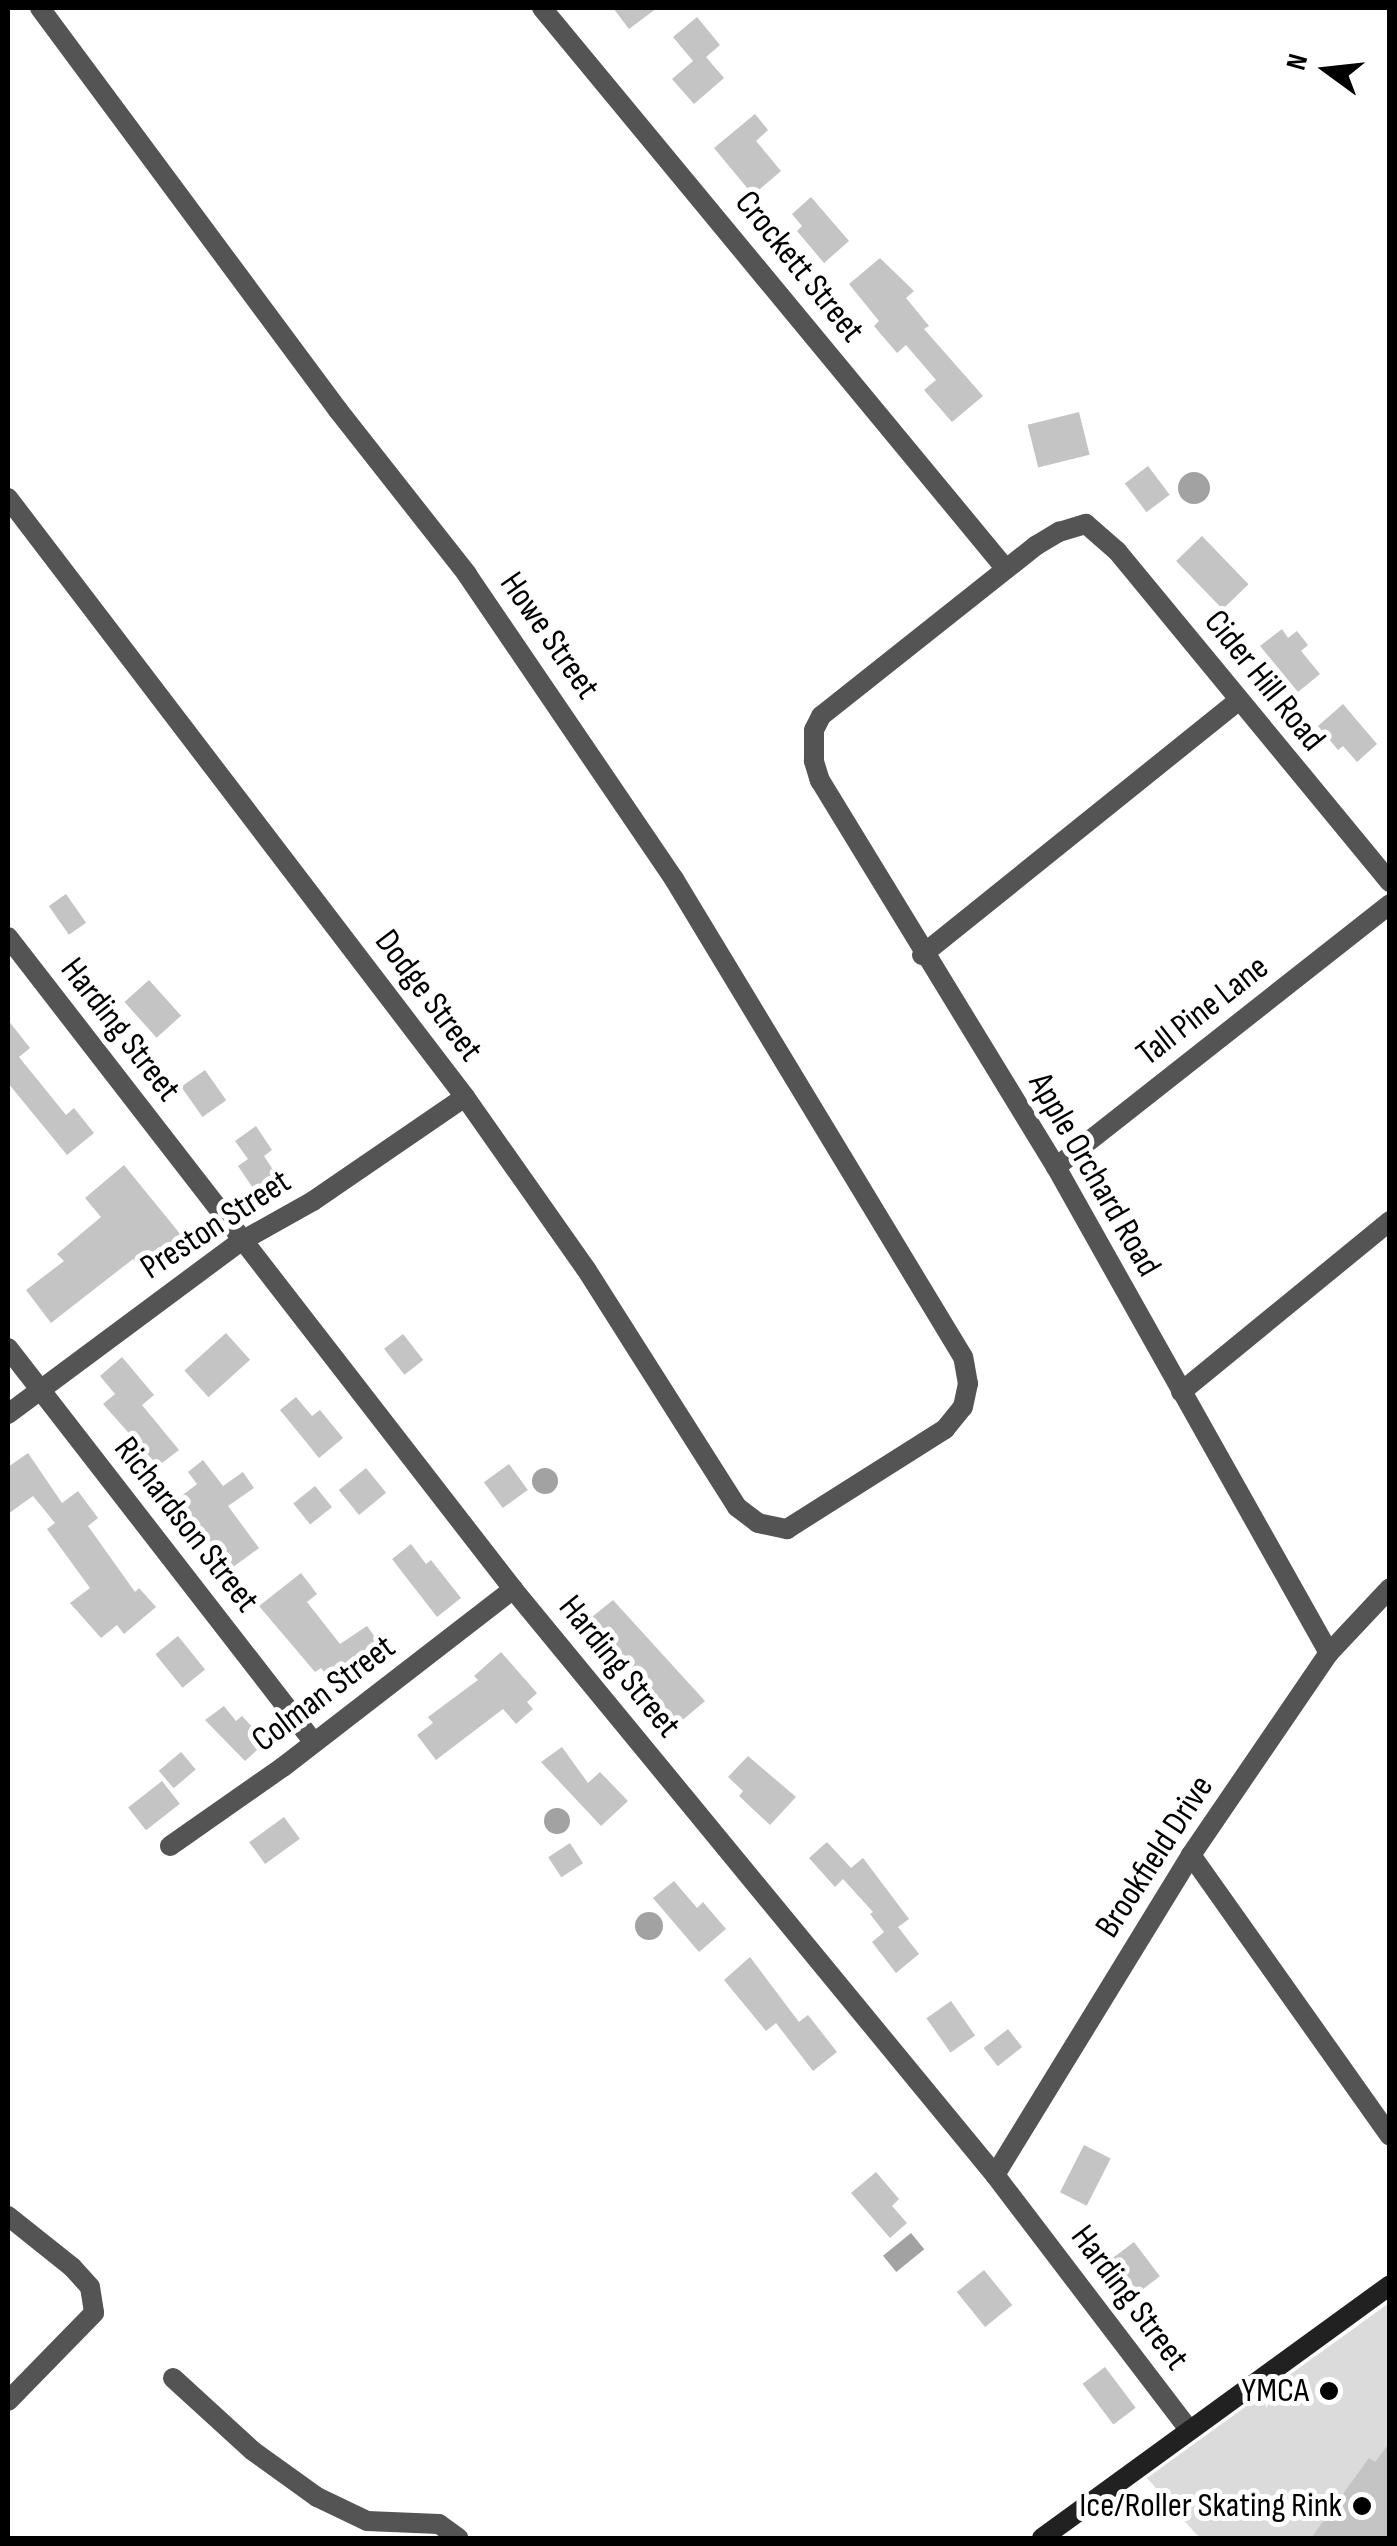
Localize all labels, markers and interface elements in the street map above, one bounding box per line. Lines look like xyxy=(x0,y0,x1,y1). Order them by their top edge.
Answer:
north arrow xyxy=(1277,20,1377,120)
text: N xyxy=(1280,51,1315,74)
street label: Crockett Street xyxy=(725,183,873,351)
street label: Howe Street xyxy=(490,565,608,707)
street label: Cider Hill Road xyxy=(1195,602,1333,760)
street label: Dodge Street xyxy=(365,922,491,1070)
street label: Tall Pine Lane xyxy=(1129,947,1277,1075)
street label: Harding Street xyxy=(51,950,189,1110)
street label: Apple Orchard Road xyxy=(1019,1066,1169,1284)
street label: Preston Street xyxy=(133,1161,299,1289)
street label: Richardson Street xyxy=(105,1429,267,1621)
street label: Harding Street xyxy=(549,1588,689,1746)
street label: Colman Street xyxy=(244,1627,404,1761)
street label: Brookfield Drive xyxy=(1087,1768,1223,1946)
street label: Harding Street xyxy=(1061,2217,1197,2379)
place label: YMCA xyxy=(1242,2370,1309,2412)
marker: YMCA xyxy=(1318,2380,1340,2402)
place label: Ice/Roller Skating Rink xyxy=(1079,2485,1342,2527)
marker: Ice/Roller Skating Rink xyxy=(1351,2495,1373,2517)

